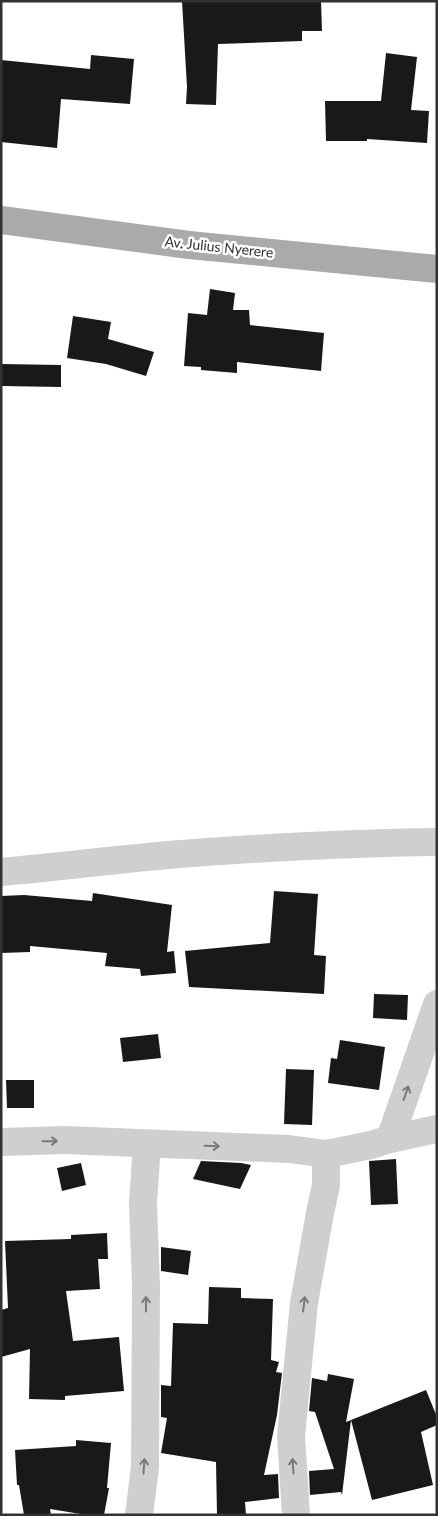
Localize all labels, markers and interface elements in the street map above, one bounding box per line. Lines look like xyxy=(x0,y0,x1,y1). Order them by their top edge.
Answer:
street label: Av. Julius Nyerere xyxy=(164,232,274,261)
one-way arrow xyxy=(402,1086,411,1101)
one-way arrow xyxy=(42,1136,58,1146)
one-way arrow xyxy=(204,1142,220,1151)
one-way arrow xyxy=(141,1296,151,1312)
one-way arrow xyxy=(299,1297,309,1313)
one-way arrow xyxy=(288,1458,297,1474)
one-way arrow xyxy=(140,1459,149,1475)

